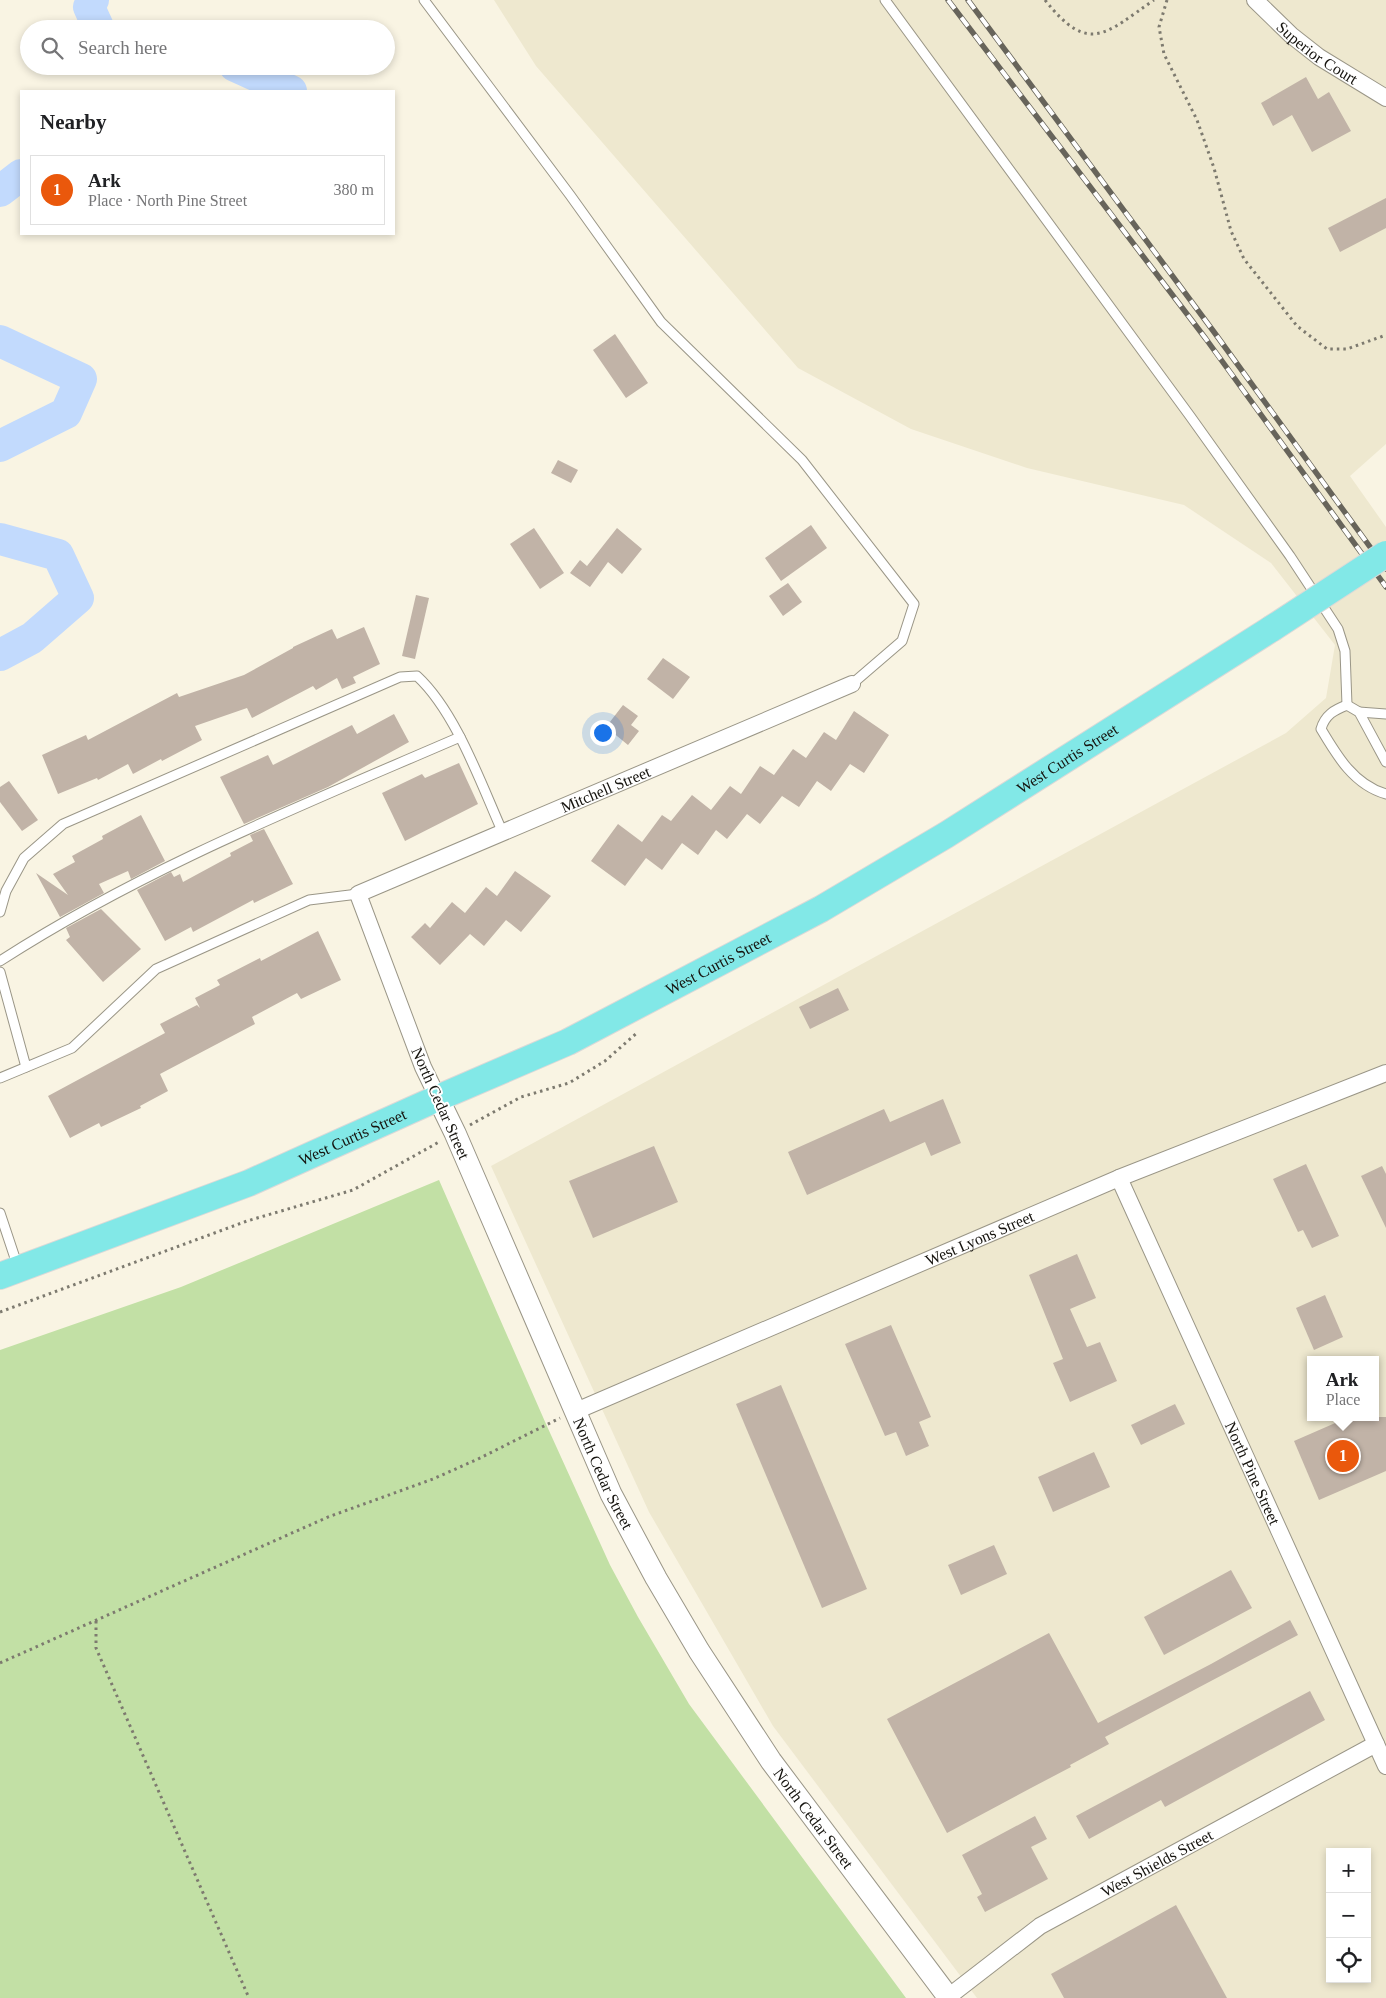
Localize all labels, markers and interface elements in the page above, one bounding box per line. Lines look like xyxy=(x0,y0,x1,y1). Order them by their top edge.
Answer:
street label: Superior Court xyxy=(1273,18,1361,88)
search box xyxy=(20,20,395,75)
icon: search xyxy=(38,34,66,62)
text: Search here xyxy=(78,37,167,58)
text: Nearby xyxy=(40,110,107,134)
text: Ark xyxy=(88,170,121,191)
text: 1 xyxy=(53,181,61,198)
text: 380 m xyxy=(334,181,374,198)
text: Place · North Pine Street xyxy=(88,192,247,209)
your location xyxy=(590,720,616,746)
street label: West Curtis Street xyxy=(1014,720,1121,797)
street label: Mitchell Street xyxy=(558,763,653,816)
street label: West Curtis Street xyxy=(663,929,774,998)
street label: North Cedar Street xyxy=(408,1045,473,1162)
street label: West Curtis Street xyxy=(296,1105,409,1169)
street label: West Lyons Street xyxy=(923,1207,1037,1269)
popup xyxy=(1307,1356,1379,1421)
text: Ark xyxy=(1326,1369,1358,1390)
text: Place xyxy=(1326,1391,1360,1408)
street label: North Cedar Street xyxy=(570,1415,636,1532)
street label: North Pine Street xyxy=(1222,1419,1283,1528)
pin: 1 xyxy=(1327,1437,1359,1475)
street label: North Cedar Street xyxy=(770,1765,857,1872)
street label: West Shields Street xyxy=(1098,1826,1216,1900)
map controls xyxy=(1326,1848,1371,1983)
button: + xyxy=(1326,1848,1371,1893)
button: − xyxy=(1326,1893,1371,1938)
button: locate xyxy=(1326,1938,1371,1983)

